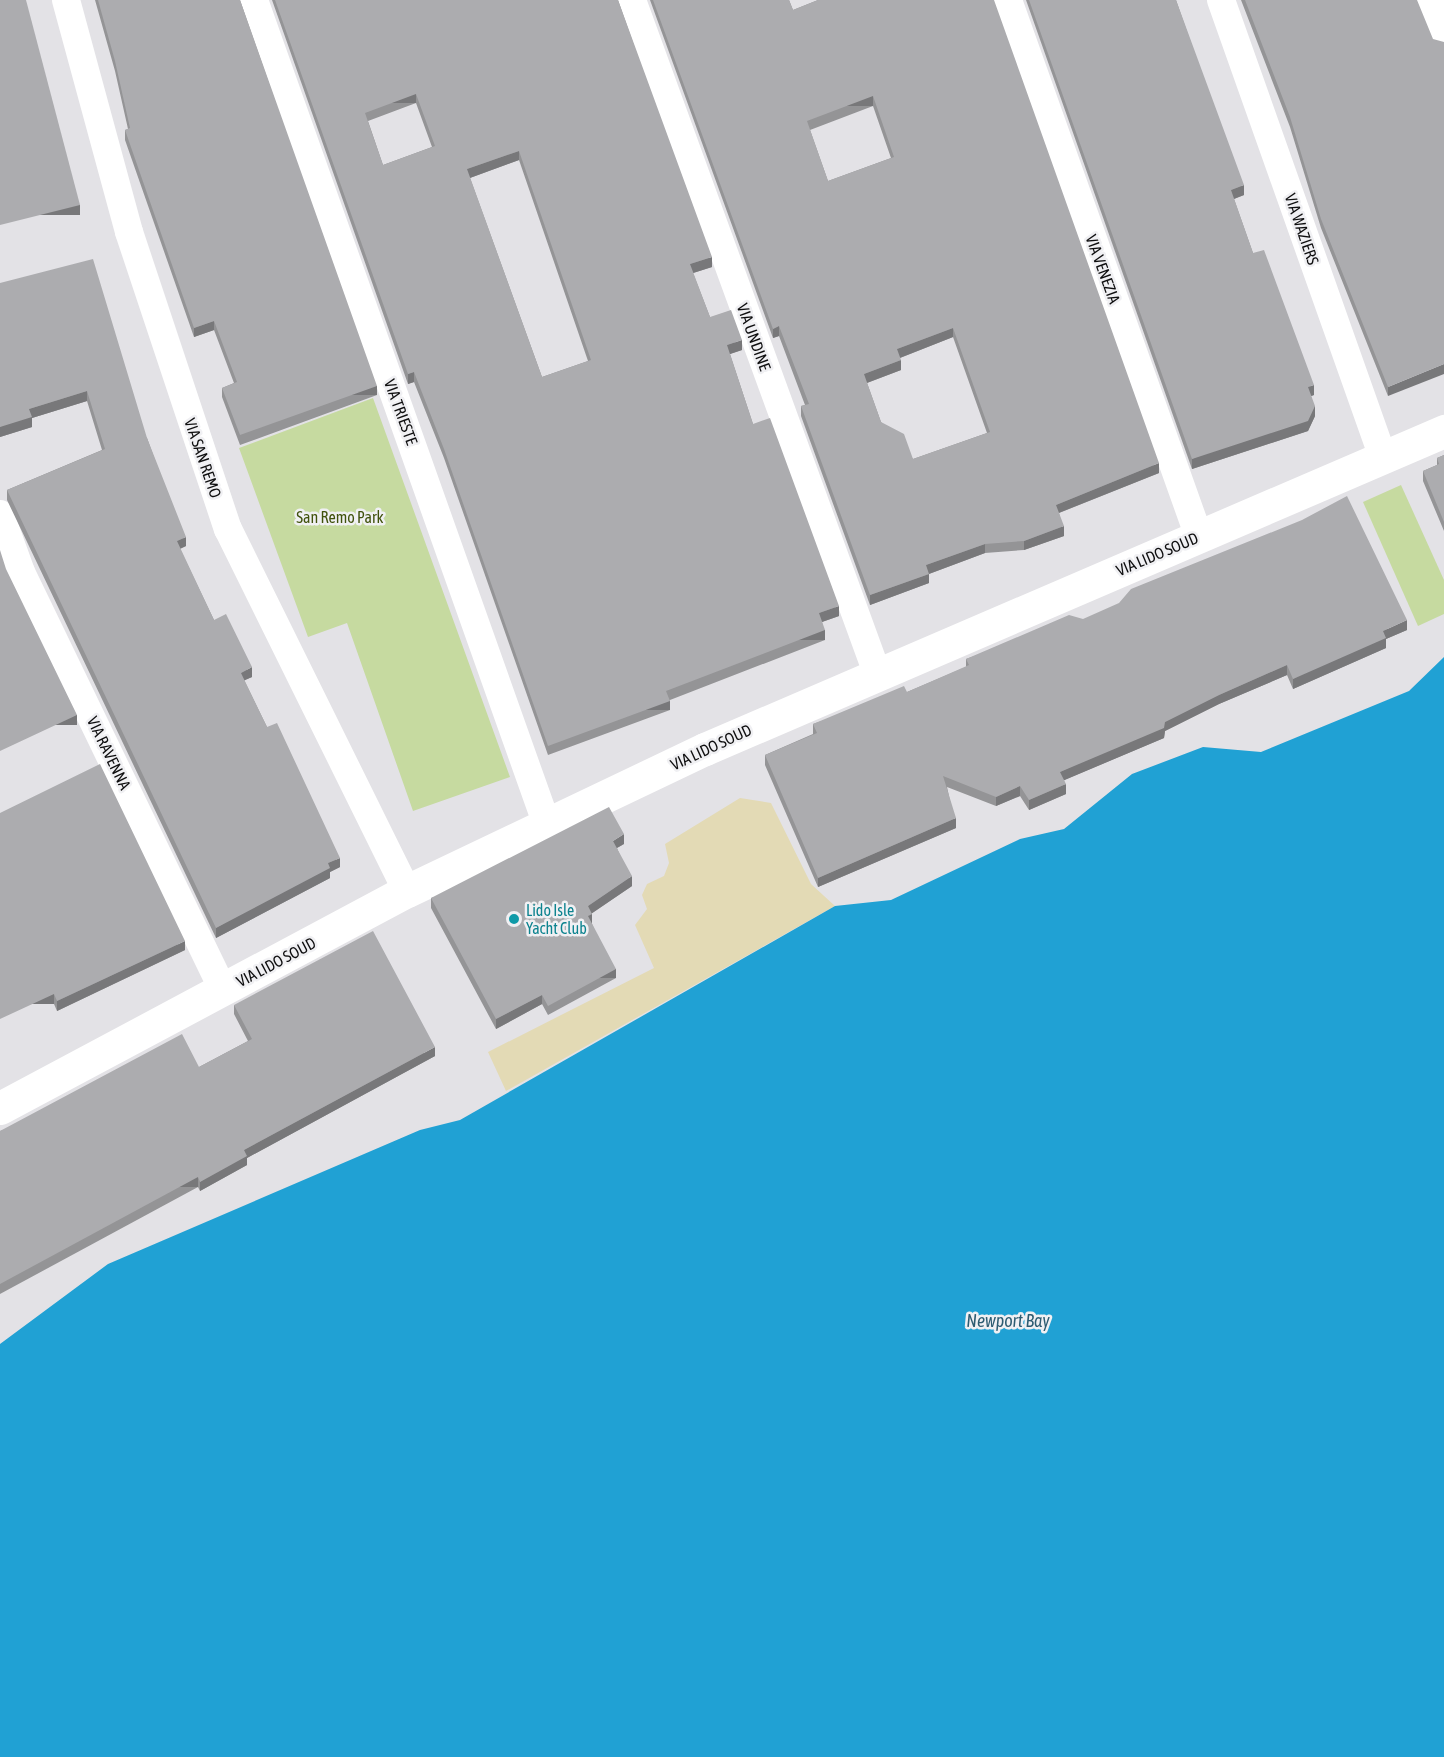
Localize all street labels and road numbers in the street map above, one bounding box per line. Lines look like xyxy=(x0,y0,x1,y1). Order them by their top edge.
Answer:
street label: VIA WAZIERS xyxy=(1281,191,1323,267)
street label: VIA VENEZIA xyxy=(1082,232,1124,306)
street label: VIA UNDINE xyxy=(733,301,775,373)
street label: VIA TRIESTE xyxy=(380,377,422,447)
street label: VIA SAN REMO xyxy=(180,416,226,500)
street label: VIA LIDO SOUD xyxy=(1113,528,1201,580)
street label: VIA RAVENNA xyxy=(83,713,135,793)
street label: VIA LIDO SOUD xyxy=(667,720,755,774)
street label: VIA LIDO SOUD xyxy=(233,933,319,991)

